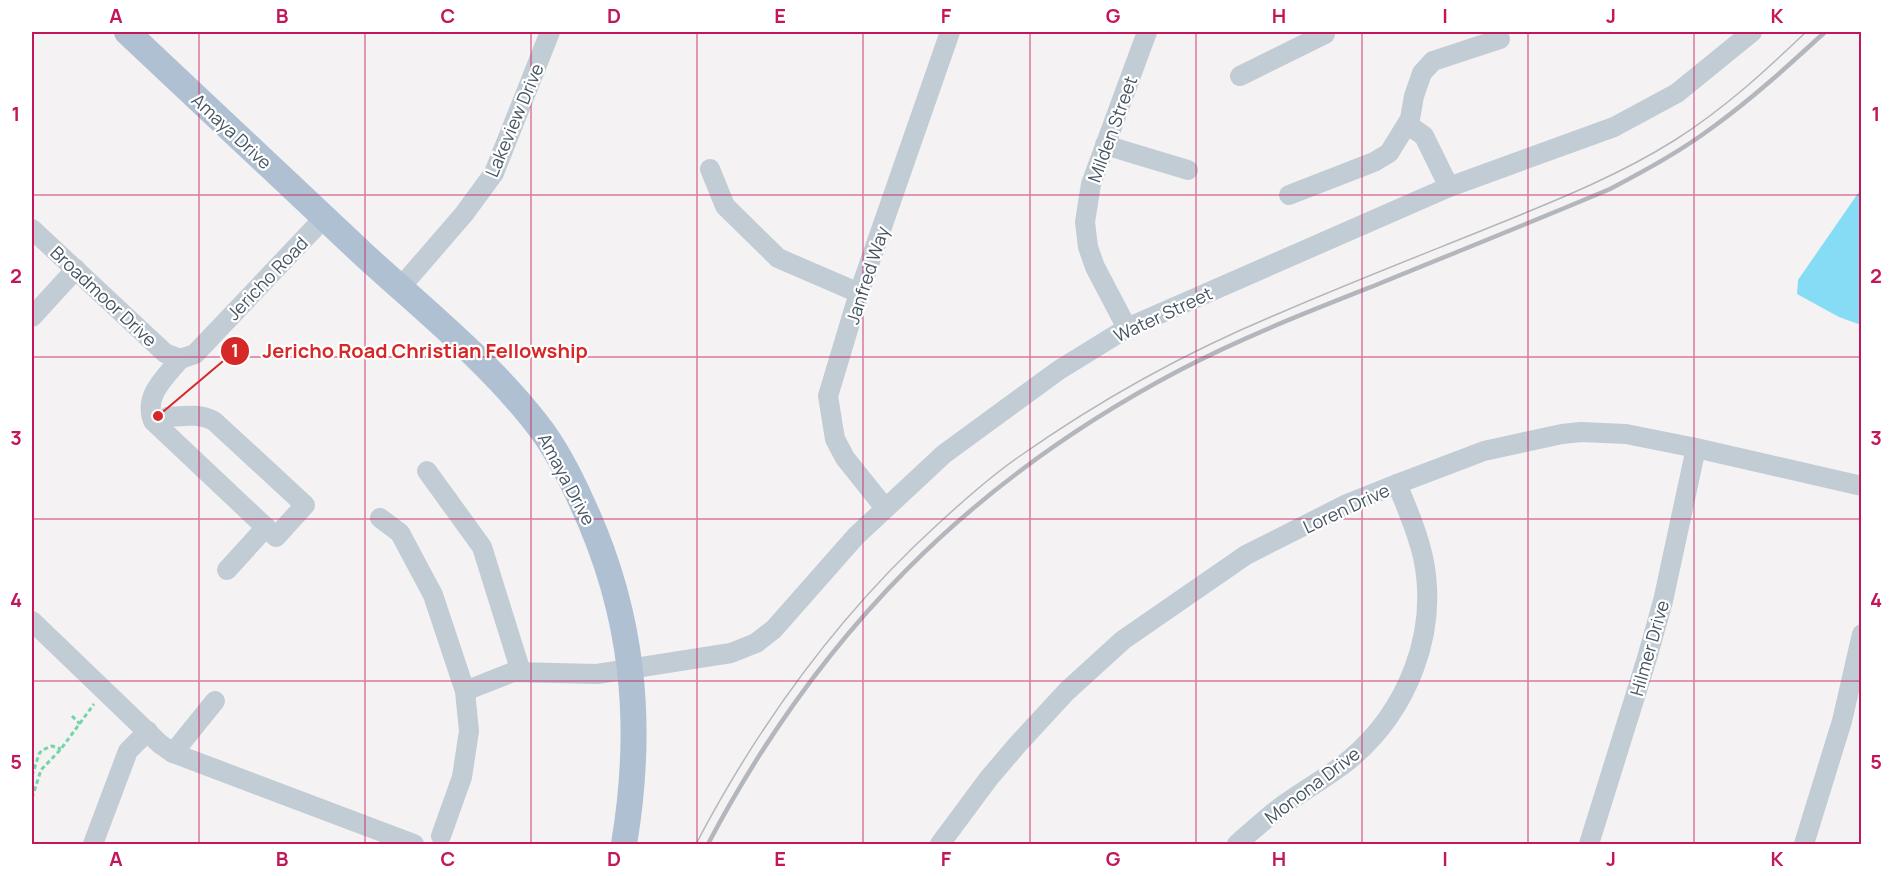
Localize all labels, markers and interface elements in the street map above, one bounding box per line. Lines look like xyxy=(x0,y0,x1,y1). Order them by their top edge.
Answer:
text: A xyxy=(109,2,123,29)
text: B xyxy=(276,2,289,29)
text: C xyxy=(441,2,455,29)
text: D xyxy=(607,2,621,29)
text: E xyxy=(774,2,786,29)
text: F xyxy=(941,2,952,29)
text: G xyxy=(1106,2,1121,29)
text: H xyxy=(1272,2,1286,29)
text: I xyxy=(1442,2,1448,29)
text: J xyxy=(1606,2,1616,29)
text: K xyxy=(1771,2,1784,29)
street label: Lakeview Drive xyxy=(479,60,549,180)
street label: Milden Street xyxy=(1082,72,1142,186)
street label: Amaya Drive xyxy=(187,88,277,174)
text: 1 xyxy=(12,100,20,127)
text: 1 xyxy=(1872,100,1880,127)
street label: Janfred Way xyxy=(840,223,894,327)
street label: Jericho Road xyxy=(221,231,313,325)
street label: Broadmoor Drive xyxy=(46,240,162,352)
text: 2 xyxy=(10,262,22,289)
text: 2 xyxy=(1870,262,1882,289)
street label: Water Street xyxy=(1110,281,1216,347)
callout: Jericho Road Christian Fellowship xyxy=(220,332,599,370)
text: Jericho Road Christian Fellowship xyxy=(262,337,588,364)
text: 1 xyxy=(231,338,239,362)
text: 3 xyxy=(10,424,22,451)
text: 3 xyxy=(1870,424,1882,451)
street label: Amaya Drive xyxy=(533,429,601,529)
street label: Loren Drive xyxy=(1299,478,1393,538)
text: 4 xyxy=(10,586,22,613)
text: 4 xyxy=(1870,586,1882,613)
street label: Hilmer Drive xyxy=(1624,597,1674,699)
street label: Monona Drive xyxy=(1259,741,1365,829)
text: 5 xyxy=(10,748,22,775)
text: 5 xyxy=(1870,748,1882,775)
text: A xyxy=(109,845,123,872)
text: B xyxy=(276,845,289,872)
text: C xyxy=(441,845,455,872)
text: D xyxy=(607,845,621,872)
text: E xyxy=(774,845,786,872)
text: F xyxy=(941,845,952,872)
text: G xyxy=(1106,845,1121,872)
text: H xyxy=(1272,845,1286,872)
text: I xyxy=(1442,845,1448,872)
text: J xyxy=(1606,845,1616,872)
text: K xyxy=(1771,845,1784,872)

